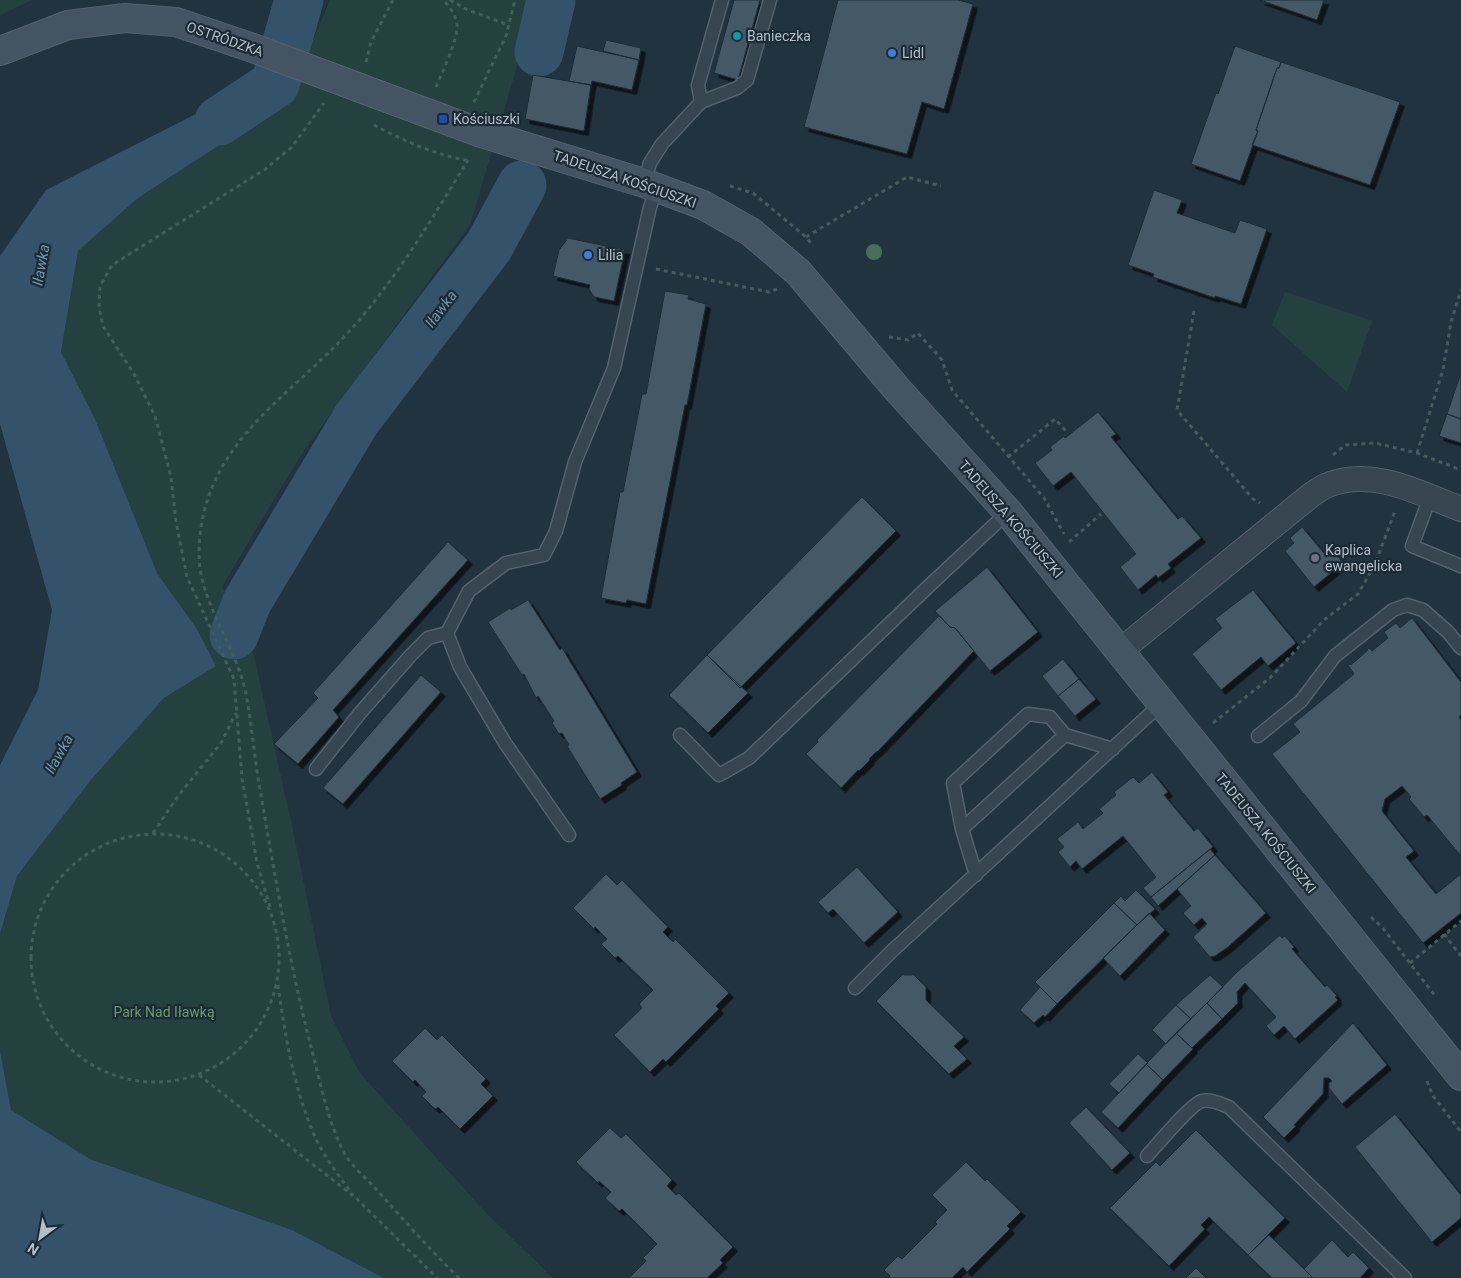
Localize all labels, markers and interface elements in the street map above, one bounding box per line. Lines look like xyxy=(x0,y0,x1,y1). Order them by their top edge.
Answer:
street label: OSTRÓDZKA xyxy=(185,17,266,60)
place label: Banieczka xyxy=(747,28,811,44)
marker: Banieczka xyxy=(731,30,743,42)
place label: Lidl xyxy=(902,45,924,61)
marker: Lidl xyxy=(886,47,898,59)
place label: Kościuszki xyxy=(453,111,520,127)
marker: Kościuszki xyxy=(437,113,449,125)
street label: TADEUSZA KOŚCIUSZKI xyxy=(551,146,699,211)
water label: Iławka xyxy=(28,243,54,287)
place label: Lilia xyxy=(598,247,623,263)
marker: Lilia xyxy=(582,249,594,261)
water label: Iławka xyxy=(421,287,461,331)
street label: TADEUSZA KOŚCIUSZKI xyxy=(956,456,1067,581)
place label: Kaplica ewangelicka xyxy=(1325,542,1402,574)
marker: Kaplica ewangelicka xyxy=(1309,552,1321,564)
water label: Iławka xyxy=(41,731,77,777)
street label: TADEUSZA KOŚCIUSZKI xyxy=(1212,769,1320,896)
park label: Park Nad Iławką xyxy=(113,1004,215,1020)
north arrow xyxy=(15,1213,65,1263)
text: N xyxy=(25,1240,42,1258)

